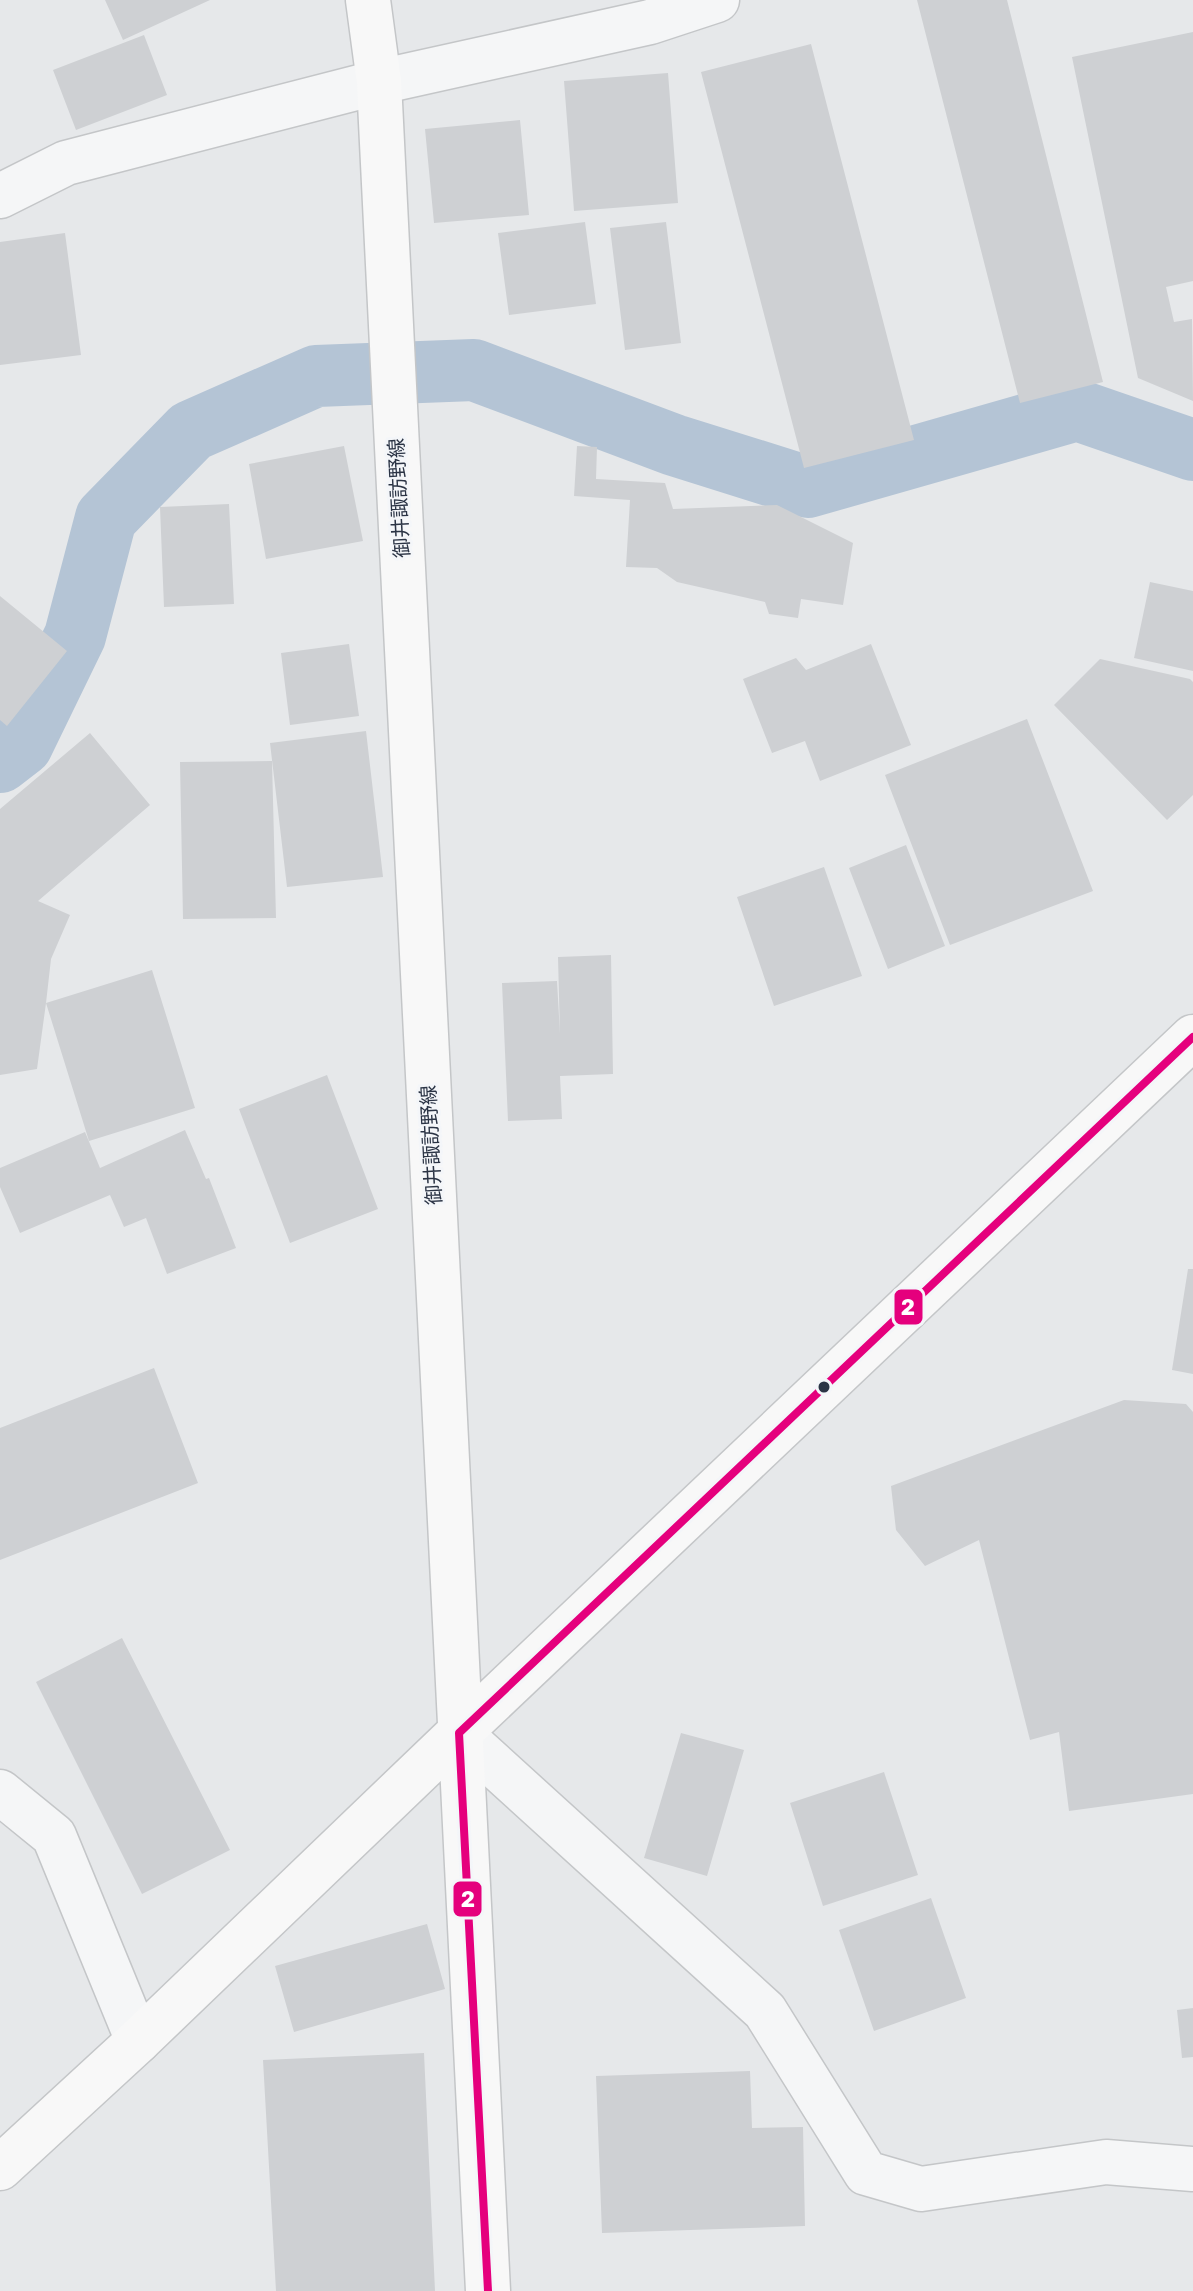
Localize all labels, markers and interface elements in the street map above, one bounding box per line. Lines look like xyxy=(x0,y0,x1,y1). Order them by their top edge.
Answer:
street label: 御井諏訪野線 xyxy=(384,437,414,559)
street label: 御井諏訪野線 xyxy=(416,1084,446,1206)
line badge: 2 xyxy=(893,1288,924,1326)
text: 2 xyxy=(901,1294,915,1321)
unlabelled marker xyxy=(816,1379,832,1395)
line badge: 2 xyxy=(452,1880,483,1918)
text: 2 xyxy=(461,1886,475,1913)

